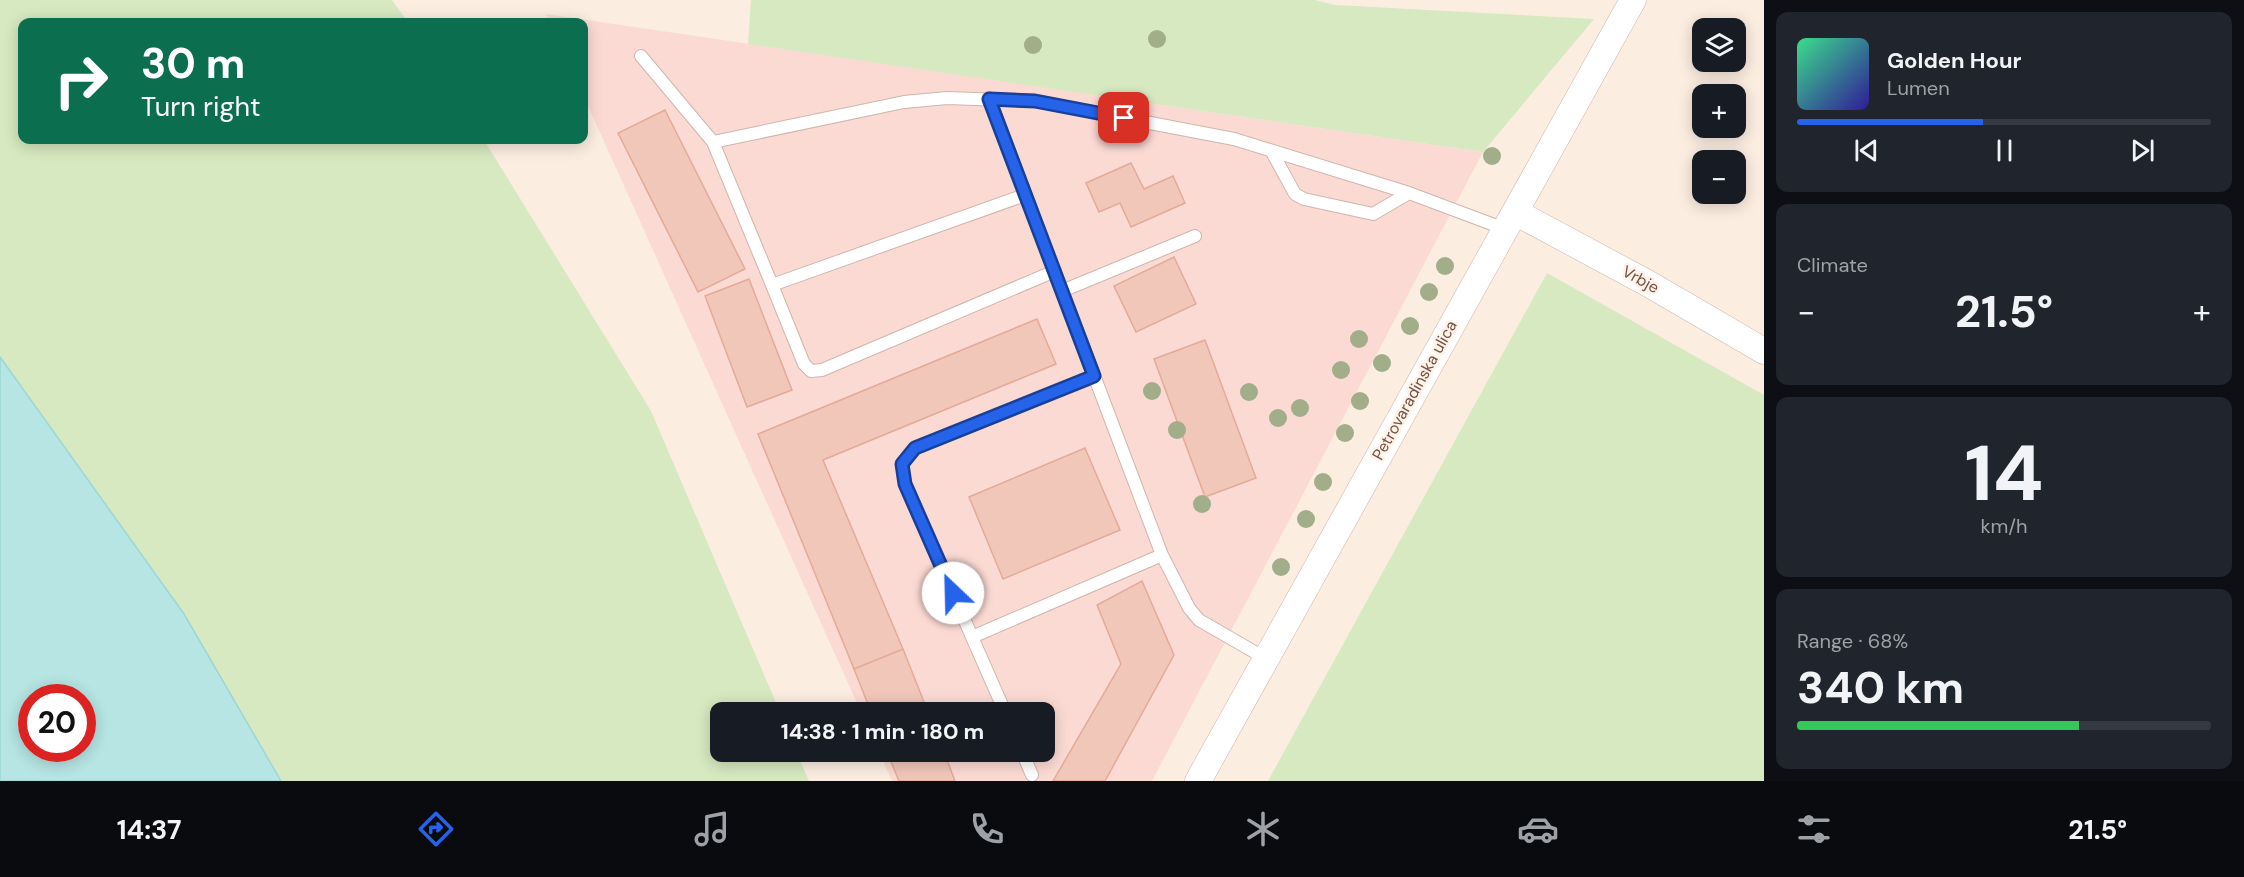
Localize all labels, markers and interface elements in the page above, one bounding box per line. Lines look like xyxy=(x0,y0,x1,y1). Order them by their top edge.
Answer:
map controls xyxy=(1692,18,1746,204)
button: layers xyxy=(1692,18,1746,72)
text: 30 m xyxy=(141,36,245,91)
icon: right xyxy=(42,42,120,120)
text: Golden Hour xyxy=(1887,46,2022,75)
text: Lumen xyxy=(1887,75,1950,101)
button: + xyxy=(1692,84,1746,138)
text: Turn right xyxy=(141,89,261,124)
pin xyxy=(1098,92,1149,143)
icon: arrive xyxy=(1107,101,1140,134)
icon: previous xyxy=(1850,134,1883,167)
icon: pause xyxy=(1988,134,2021,167)
icon: next xyxy=(2126,134,2159,167)
button: − xyxy=(1692,150,1746,204)
text: Climate xyxy=(1797,252,1868,278)
street label: Vrbje xyxy=(1619,261,1663,298)
text: 21.5° xyxy=(1955,282,2053,341)
text: − xyxy=(1797,290,1815,333)
text: + xyxy=(2193,290,2211,333)
street label: Petrovaradinska ulica xyxy=(1367,317,1462,464)
text: 14 xyxy=(1964,423,2044,524)
text: km/h xyxy=(1980,513,2028,539)
position arrow xyxy=(921,561,985,625)
text: Range · 68% xyxy=(1797,628,1908,654)
text: 340 km xyxy=(1797,658,1964,717)
speed limit sign: 20 xyxy=(18,684,96,762)
text: 14:38 · 1 min · 180 m xyxy=(781,717,984,746)
icon: directions xyxy=(415,808,457,850)
icon: music xyxy=(691,808,733,850)
icon: phone xyxy=(966,808,1008,850)
icon: climate xyxy=(1242,808,1284,850)
icon: car xyxy=(1517,808,1559,850)
icon: filters xyxy=(1793,808,1835,850)
text: 14:37 xyxy=(117,812,182,847)
text: 21.5° xyxy=(2068,812,2127,847)

